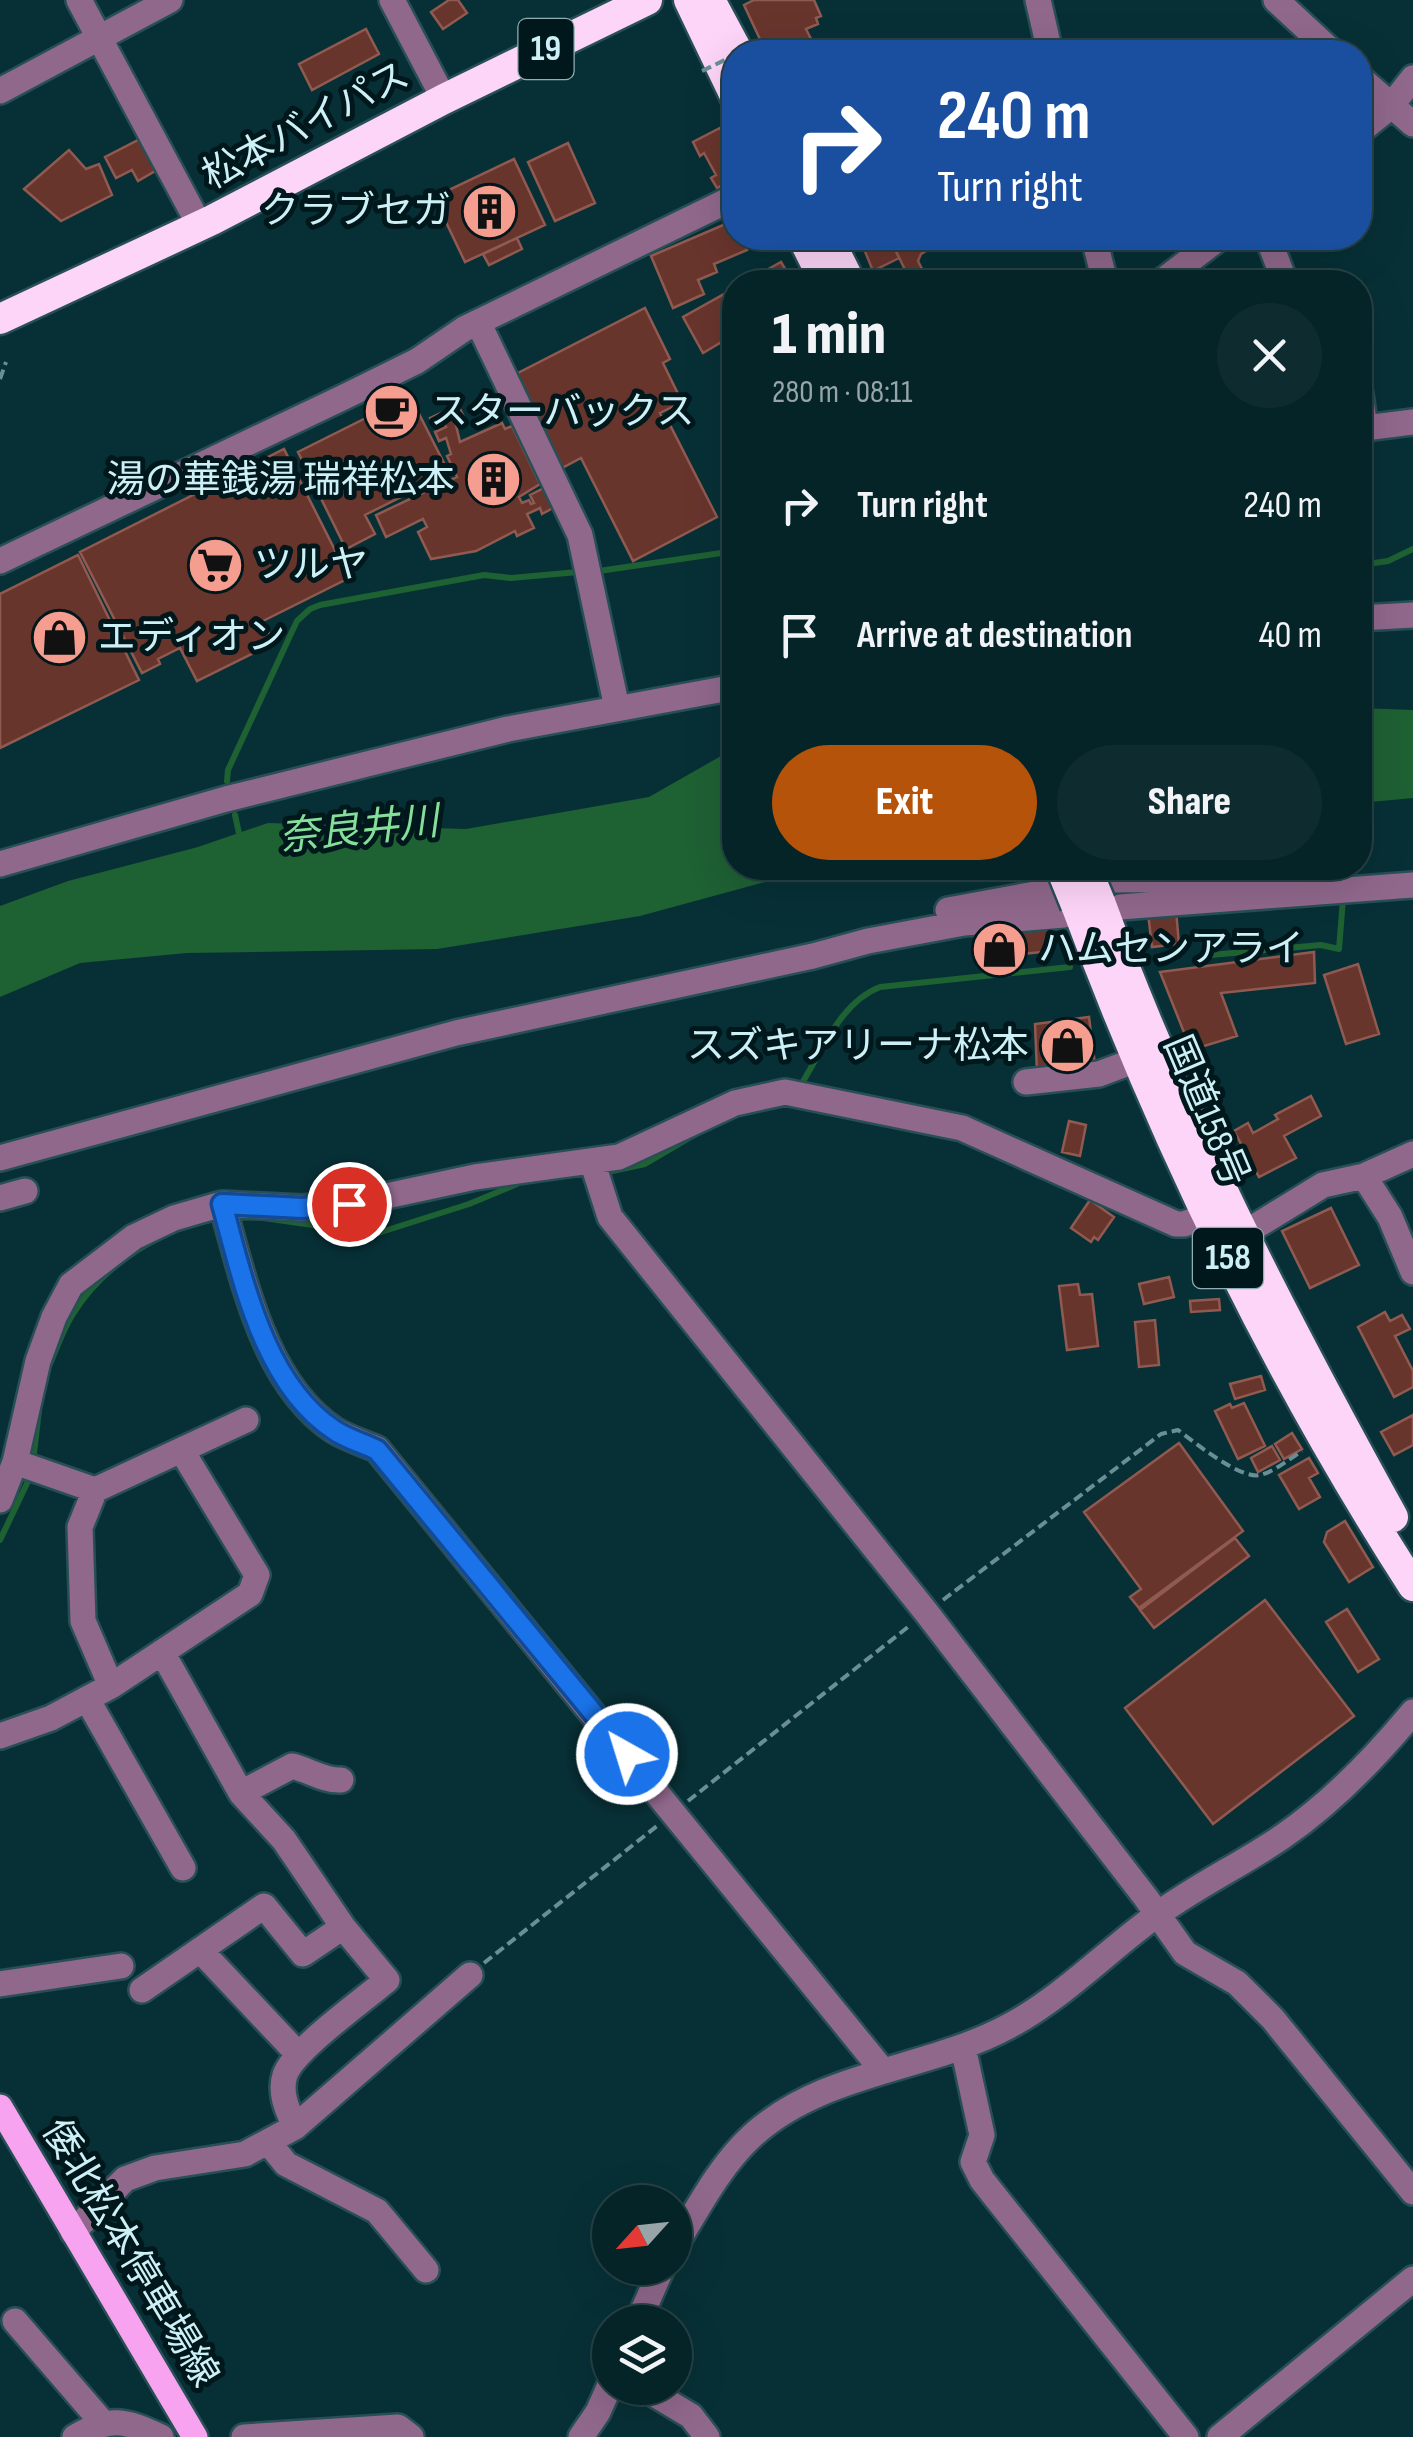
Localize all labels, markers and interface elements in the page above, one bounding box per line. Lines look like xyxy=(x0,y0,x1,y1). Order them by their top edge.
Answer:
road number: 19 xyxy=(518,19,574,79)
street label: 松本バイパス xyxy=(195,53,417,199)
text: 240 m xyxy=(937,75,1091,159)
icon: right xyxy=(772,80,902,210)
text: Turn right xyxy=(937,160,1083,215)
building icon: クラブセガ xyxy=(460,181,520,241)
place label: クラブセガ xyxy=(261,189,451,234)
text: 1 min xyxy=(772,299,886,371)
button: close xyxy=(1217,303,1322,408)
text: 280 m · 08:11 xyxy=(772,373,912,412)
cafe icon: スターバックス xyxy=(361,382,421,442)
place label: スターバックス xyxy=(430,390,694,435)
building icon: 湯の華銭湯 瑞祥松本 xyxy=(464,450,524,510)
place label: 湯の華銭湯 瑞祥松本 xyxy=(107,458,455,503)
icon: right xyxy=(772,478,827,533)
text: Turn right xyxy=(857,483,988,528)
text: 240 m xyxy=(1243,483,1322,528)
supermarket icon: ツルヤ xyxy=(185,535,245,595)
place label: ツルヤ xyxy=(254,543,368,588)
shop icon: エディオン xyxy=(29,607,89,667)
icon: arrive xyxy=(772,608,827,663)
text: Arrive at destination xyxy=(857,613,1132,658)
text: 40 m xyxy=(1259,613,1322,658)
place label: エディオン xyxy=(98,615,285,660)
button: Exit xyxy=(772,745,1037,860)
button: Share xyxy=(1057,745,1322,860)
water label: 奈良井川 xyxy=(277,797,445,862)
shop icon: ハムセンアライ xyxy=(969,919,1029,979)
place label: ハムセンアライ xyxy=(1038,927,1304,972)
shop icon: スズキアリーナ松本 xyxy=(1038,1016,1098,1076)
place label: スズキアリーナ松本 xyxy=(687,1024,1029,1069)
street label: 国道158号 xyxy=(1154,1029,1258,1193)
pin xyxy=(307,1162,392,1247)
icon: arrive xyxy=(322,1177,377,1232)
road number: 158 xyxy=(1193,1228,1263,1288)
position arrow xyxy=(575,1702,679,1806)
street label: 倭北松本停車場線 xyxy=(32,2111,228,2395)
north arrow xyxy=(592,2185,692,2285)
map controls xyxy=(592,2185,692,2405)
button: layers xyxy=(592,2305,692,2405)

